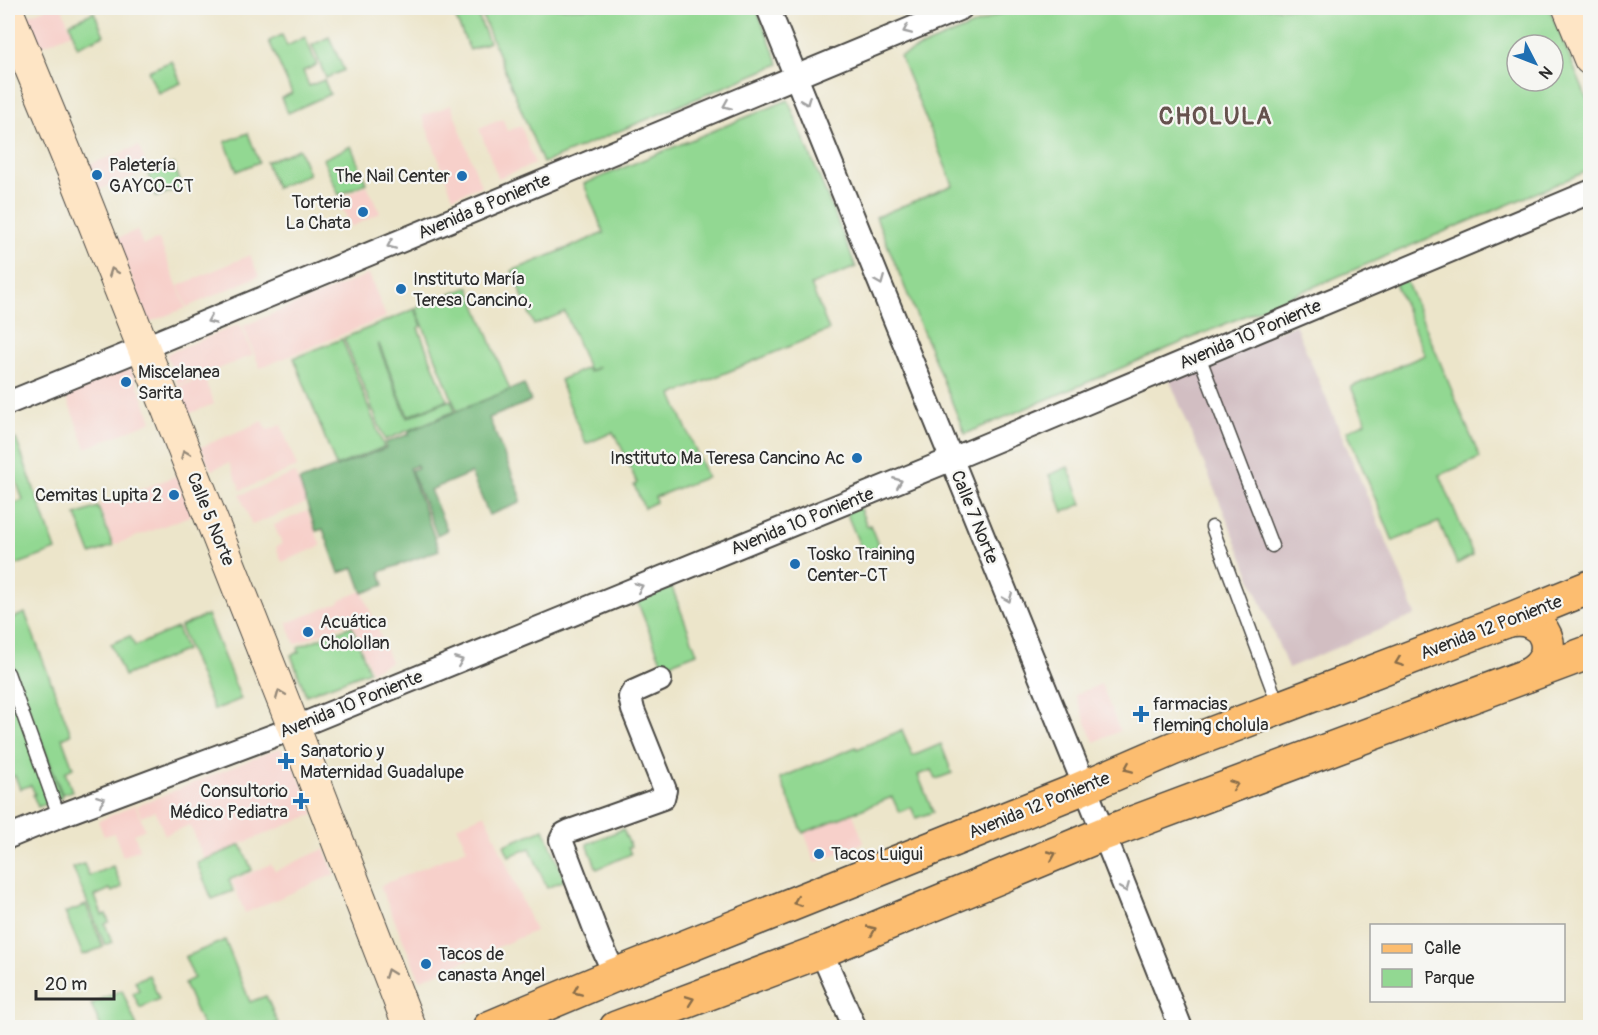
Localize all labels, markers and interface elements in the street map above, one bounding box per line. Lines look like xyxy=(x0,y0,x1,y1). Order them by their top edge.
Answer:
one-way arrow xyxy=(902,23,913,35)
north arrow xyxy=(1505,33,1565,93)
text: N xyxy=(1534,62,1556,83)
one-way arrow xyxy=(799,94,811,105)
one-way arrow xyxy=(722,98,733,110)
district label: CHOLULA xyxy=(1159,102,1273,131)
place label: Paletería GAYCO-CT xyxy=(109,154,194,198)
place label: The Nail Center xyxy=(335,165,451,188)
marker: Paletería GAYCO-CT xyxy=(90,168,104,182)
street label: Avenida 8 Poniente xyxy=(414,168,554,245)
marker: The Nail Center xyxy=(455,169,469,183)
place label: Torteria La Chata xyxy=(286,191,351,235)
marker: Torteria La Chata xyxy=(356,205,370,219)
one-way arrow xyxy=(387,238,398,250)
one-way arrow xyxy=(108,268,120,279)
place label: Instituto María Teresa Cancino, xyxy=(413,268,532,312)
one-way arrow xyxy=(873,275,885,286)
marker: Instituto María Teresa Cancino, xyxy=(394,282,408,296)
street label: Avenida 10 Poniente xyxy=(1176,294,1325,375)
one-way arrow xyxy=(207,313,218,325)
place label: Miscelanea Sarita xyxy=(138,361,220,405)
marker: Miscelanea Sarita xyxy=(119,375,133,389)
place label: Instituto Ma Teresa Cancino Ac xyxy=(610,447,845,470)
one-way arrow xyxy=(180,449,192,460)
marker: Instituto Ma Teresa Cancino Ac xyxy=(850,451,864,465)
street label: Calle 7 Norte xyxy=(945,467,1004,567)
street label: Calle 5 Norte xyxy=(181,469,240,569)
one-way arrow xyxy=(891,477,902,489)
street label: Avenida 10 Poniente xyxy=(727,482,877,561)
place label: Cemitas Lupita 2 xyxy=(35,484,162,507)
marker: Cemitas Lupita 2 xyxy=(167,488,181,502)
place label: Tosko Training Center-CT xyxy=(807,543,915,587)
marker: Tosko Training Center-CT xyxy=(788,557,802,571)
one-way arrow xyxy=(633,582,644,594)
street label: Avenida 12 Poniente xyxy=(1417,590,1566,665)
one-way arrow xyxy=(1001,592,1013,603)
place label: Acuática Cholollan xyxy=(320,611,390,655)
marker: Acuática Cholollan xyxy=(301,625,315,639)
one-way arrow xyxy=(1394,655,1405,667)
one-way arrow xyxy=(452,656,463,668)
street label: Avenida 10 Poniente xyxy=(276,665,426,744)
one-way arrow xyxy=(275,689,287,700)
place label: farmacias fleming cholula xyxy=(1153,693,1269,737)
marker: farmacias fleming cholula xyxy=(1134,707,1148,721)
place label: Sanatorio y Maternidad Guadalupe xyxy=(300,740,464,784)
marker: Sanatorio y Maternidad Guadalupe xyxy=(277,752,295,770)
one-way arrow xyxy=(1124,761,1135,773)
street label: Avenida 12 Poniente xyxy=(965,767,1113,844)
one-way arrow xyxy=(1229,779,1239,792)
place label: Consultorio Médico Pediatra xyxy=(170,780,288,824)
marker: Consultorio Médico Pediatra xyxy=(292,792,310,810)
one-way arrow xyxy=(95,795,106,808)
place label: Tacos Luigui xyxy=(831,843,923,866)
marker: Tacos Luigui xyxy=(812,847,826,861)
one-way arrow xyxy=(1046,850,1057,862)
one-way arrow xyxy=(1118,882,1130,893)
one-way arrow xyxy=(792,895,803,907)
legend xyxy=(1370,924,1565,1002)
one-way arrow xyxy=(866,925,877,937)
text: Calle xyxy=(1424,937,1461,960)
place label: Tacos de canasta Angel xyxy=(438,943,545,987)
marker: Tacos de canasta Angel xyxy=(419,957,433,971)
scale bar xyxy=(36,963,114,1001)
text: Parque xyxy=(1424,967,1474,990)
one-way arrow xyxy=(384,968,396,979)
text: 20 m xyxy=(45,973,87,996)
one-way arrow xyxy=(572,984,583,996)
one-way arrow xyxy=(685,994,695,1007)

